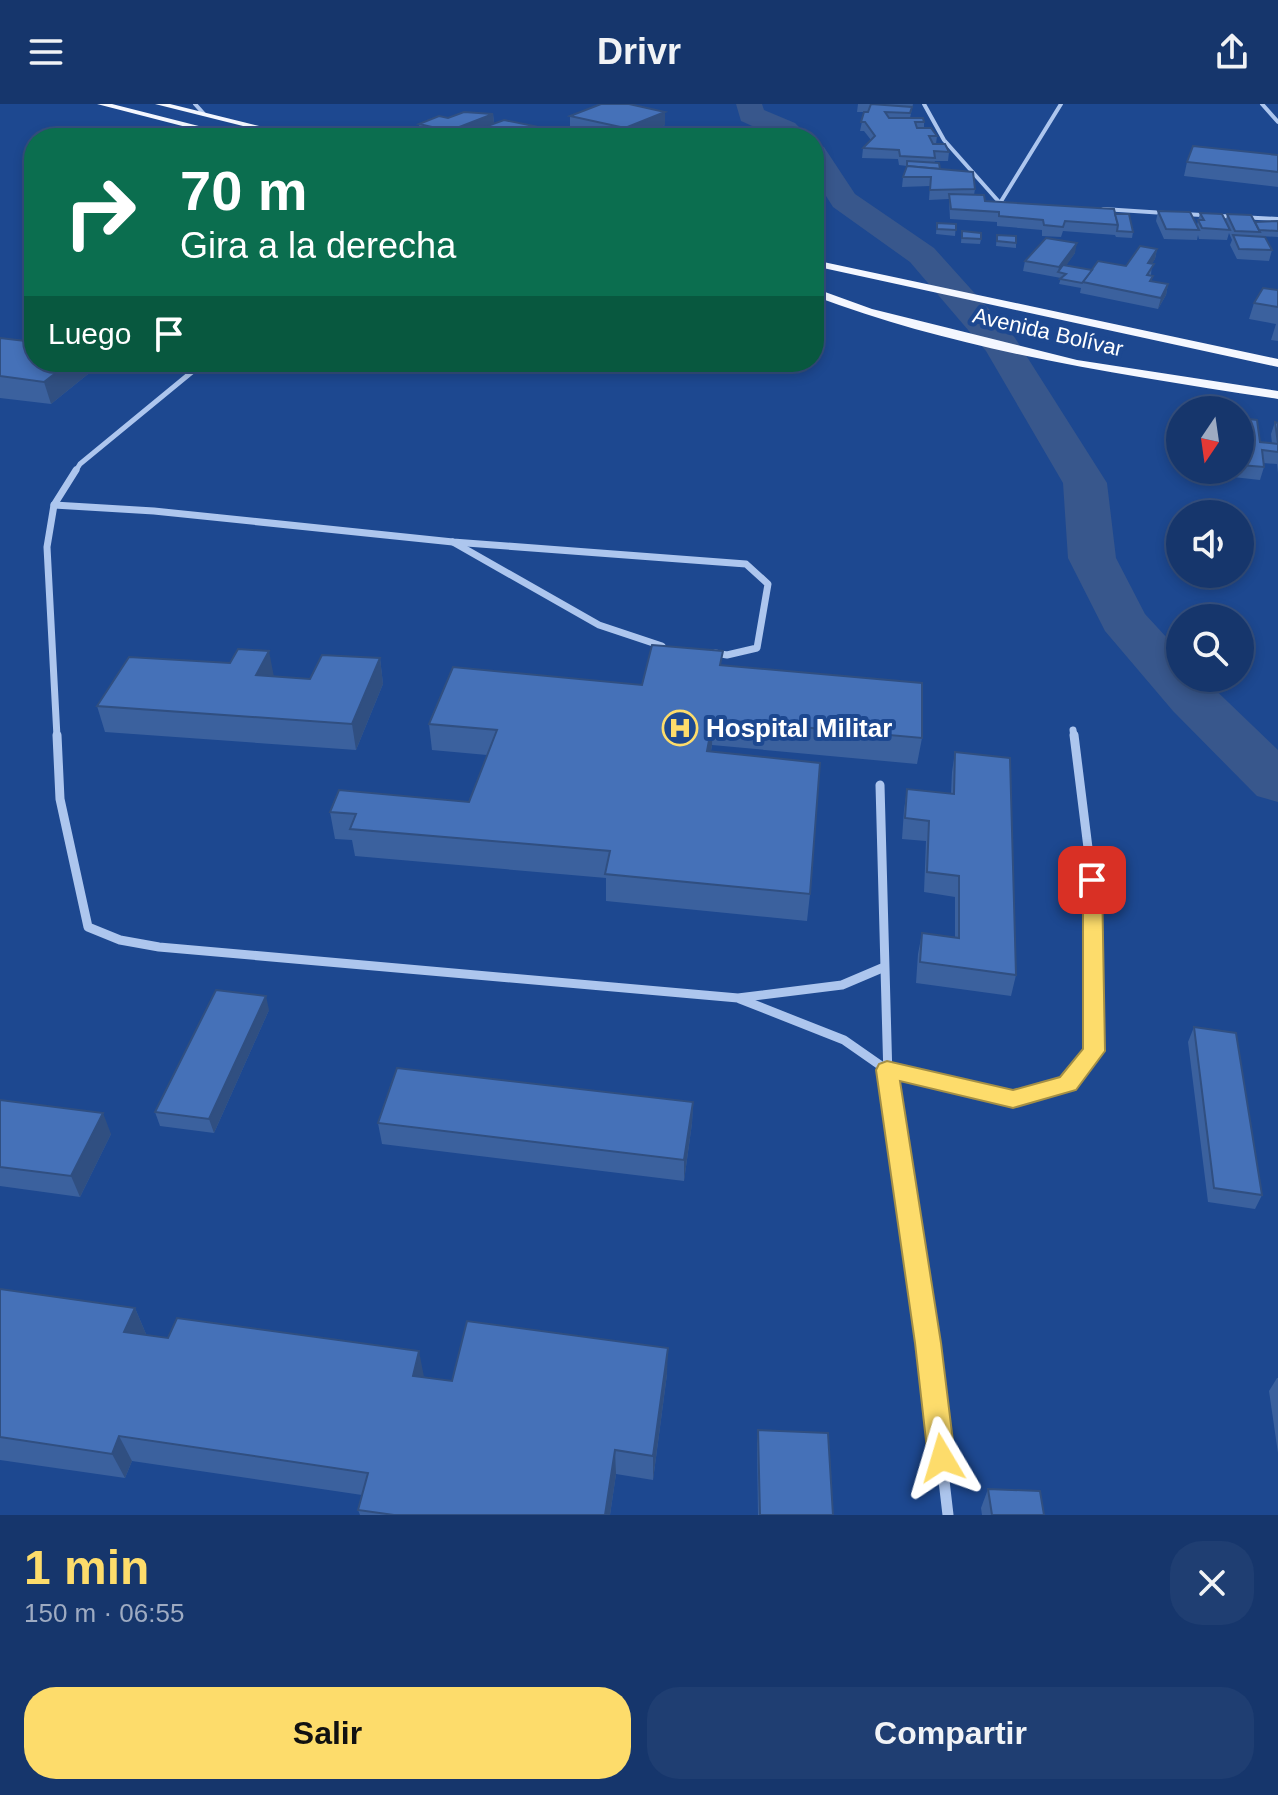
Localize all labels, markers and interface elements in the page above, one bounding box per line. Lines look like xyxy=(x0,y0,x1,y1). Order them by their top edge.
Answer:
icon: menu xyxy=(24,30,68,74)
icon: share xyxy=(1210,30,1254,74)
text: Drivr xyxy=(597,31,681,72)
text: 70 m xyxy=(180,159,308,222)
icon: right xyxy=(48,160,152,264)
text: Gira a la derecha xyxy=(180,225,456,266)
street label: Avenida Bolívar xyxy=(970,303,1126,361)
icon: arrive xyxy=(147,312,191,356)
text: Luego xyxy=(48,317,131,350)
north arrow xyxy=(1166,396,1254,484)
map controls xyxy=(1166,396,1254,692)
button: sound xyxy=(1166,500,1254,588)
button: search xyxy=(1166,604,1254,692)
hospital icon: Hospital Militar xyxy=(661,709,699,747)
place label: Hospital Militar xyxy=(706,713,892,743)
pin xyxy=(1058,846,1126,914)
icon: arrive xyxy=(1070,858,1114,902)
position arrow xyxy=(900,1416,984,1500)
text: 1 min xyxy=(24,1541,149,1594)
button: close xyxy=(1170,1541,1254,1625)
text: 150 m · 06:55 xyxy=(24,1598,184,1628)
button: Salir xyxy=(24,1687,631,1779)
button: Compartir xyxy=(647,1687,1254,1779)

